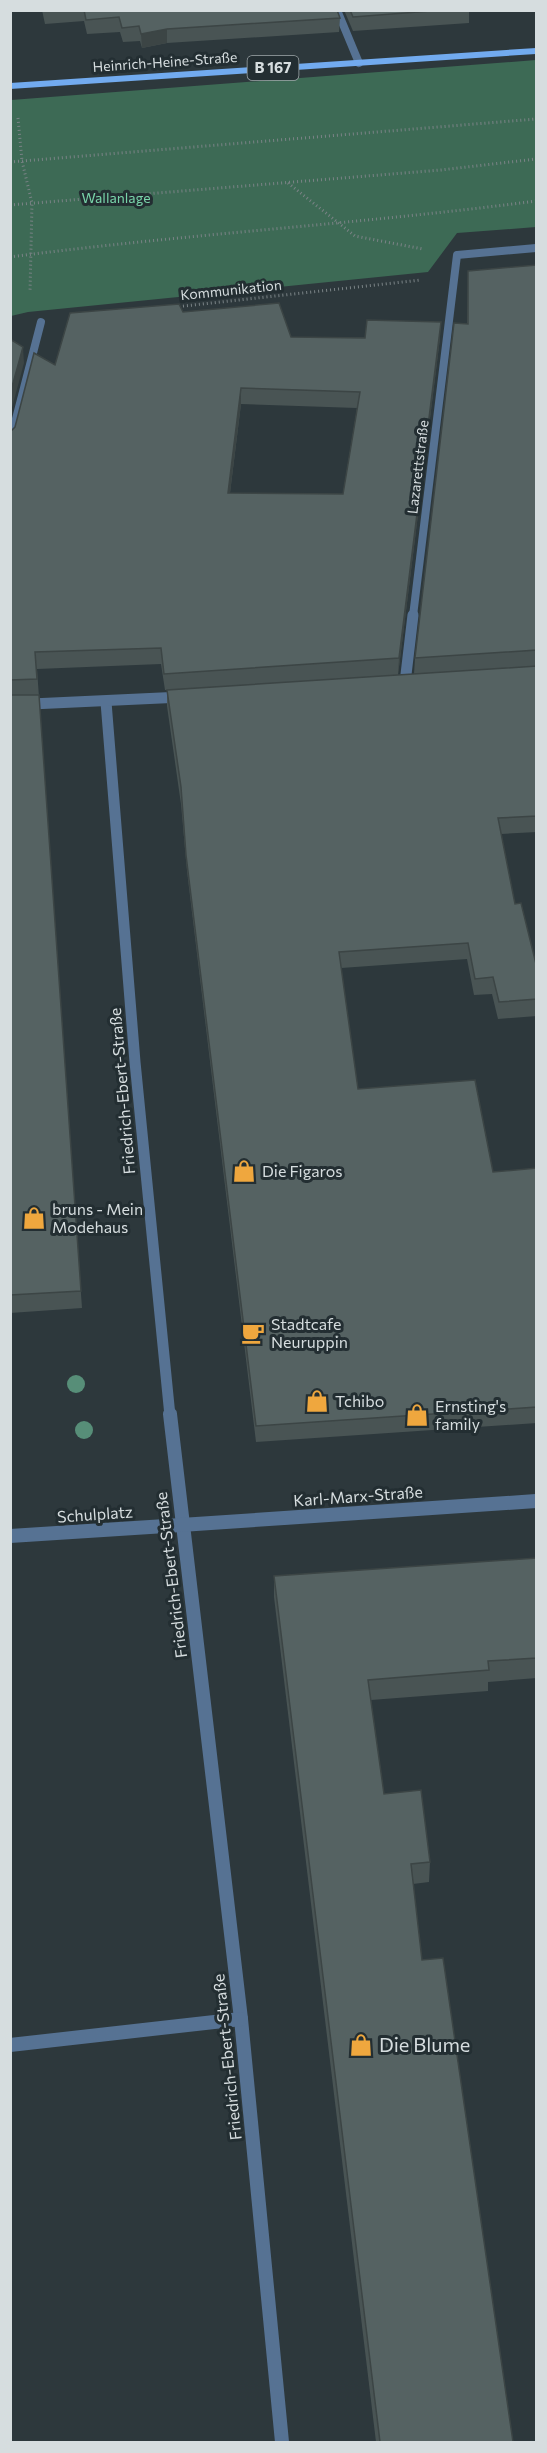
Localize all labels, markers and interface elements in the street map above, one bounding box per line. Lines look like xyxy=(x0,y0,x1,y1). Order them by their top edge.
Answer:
street label: Heinrich-Heine-Straße xyxy=(92,48,238,75)
road number: B 167 xyxy=(248,56,298,80)
park label: Wallanlage xyxy=(81,189,151,206)
street label: Kommunikation xyxy=(179,276,282,303)
street label: Lazarettstraße xyxy=(403,419,432,515)
street label: Friedrich-Ebert-Straße xyxy=(105,1007,138,1175)
shop icon: Die Figaros xyxy=(231,1158,257,1184)
place label: Die Figaros xyxy=(262,1161,342,1180)
place label: bruns - Mein Modehaus xyxy=(52,1199,143,1236)
shop icon: bruns - Mein Modehaus xyxy=(21,1205,47,1231)
place label: Stadtcafe Neuruppin xyxy=(271,1314,348,1351)
cafe icon: Stadtcafe Neuruppin xyxy=(240,1320,266,1346)
shop icon: Tchibo xyxy=(304,1388,330,1414)
place label: Tchibo xyxy=(335,1391,384,1410)
place label: Ernsting's family xyxy=(435,1396,506,1433)
shop icon: Ernsting's family xyxy=(404,1402,430,1428)
street label: Karl-Marx-Straße xyxy=(293,1482,423,1510)
street label: Friedrich-Ebert-Straße xyxy=(151,1491,190,1659)
street label: Schulplatz xyxy=(56,1501,134,1526)
street label: Friedrich-Ebert-Straße xyxy=(208,1973,245,2141)
shop icon: Die Blume xyxy=(348,2032,374,2058)
place label: Die Blume xyxy=(379,2032,470,2056)

